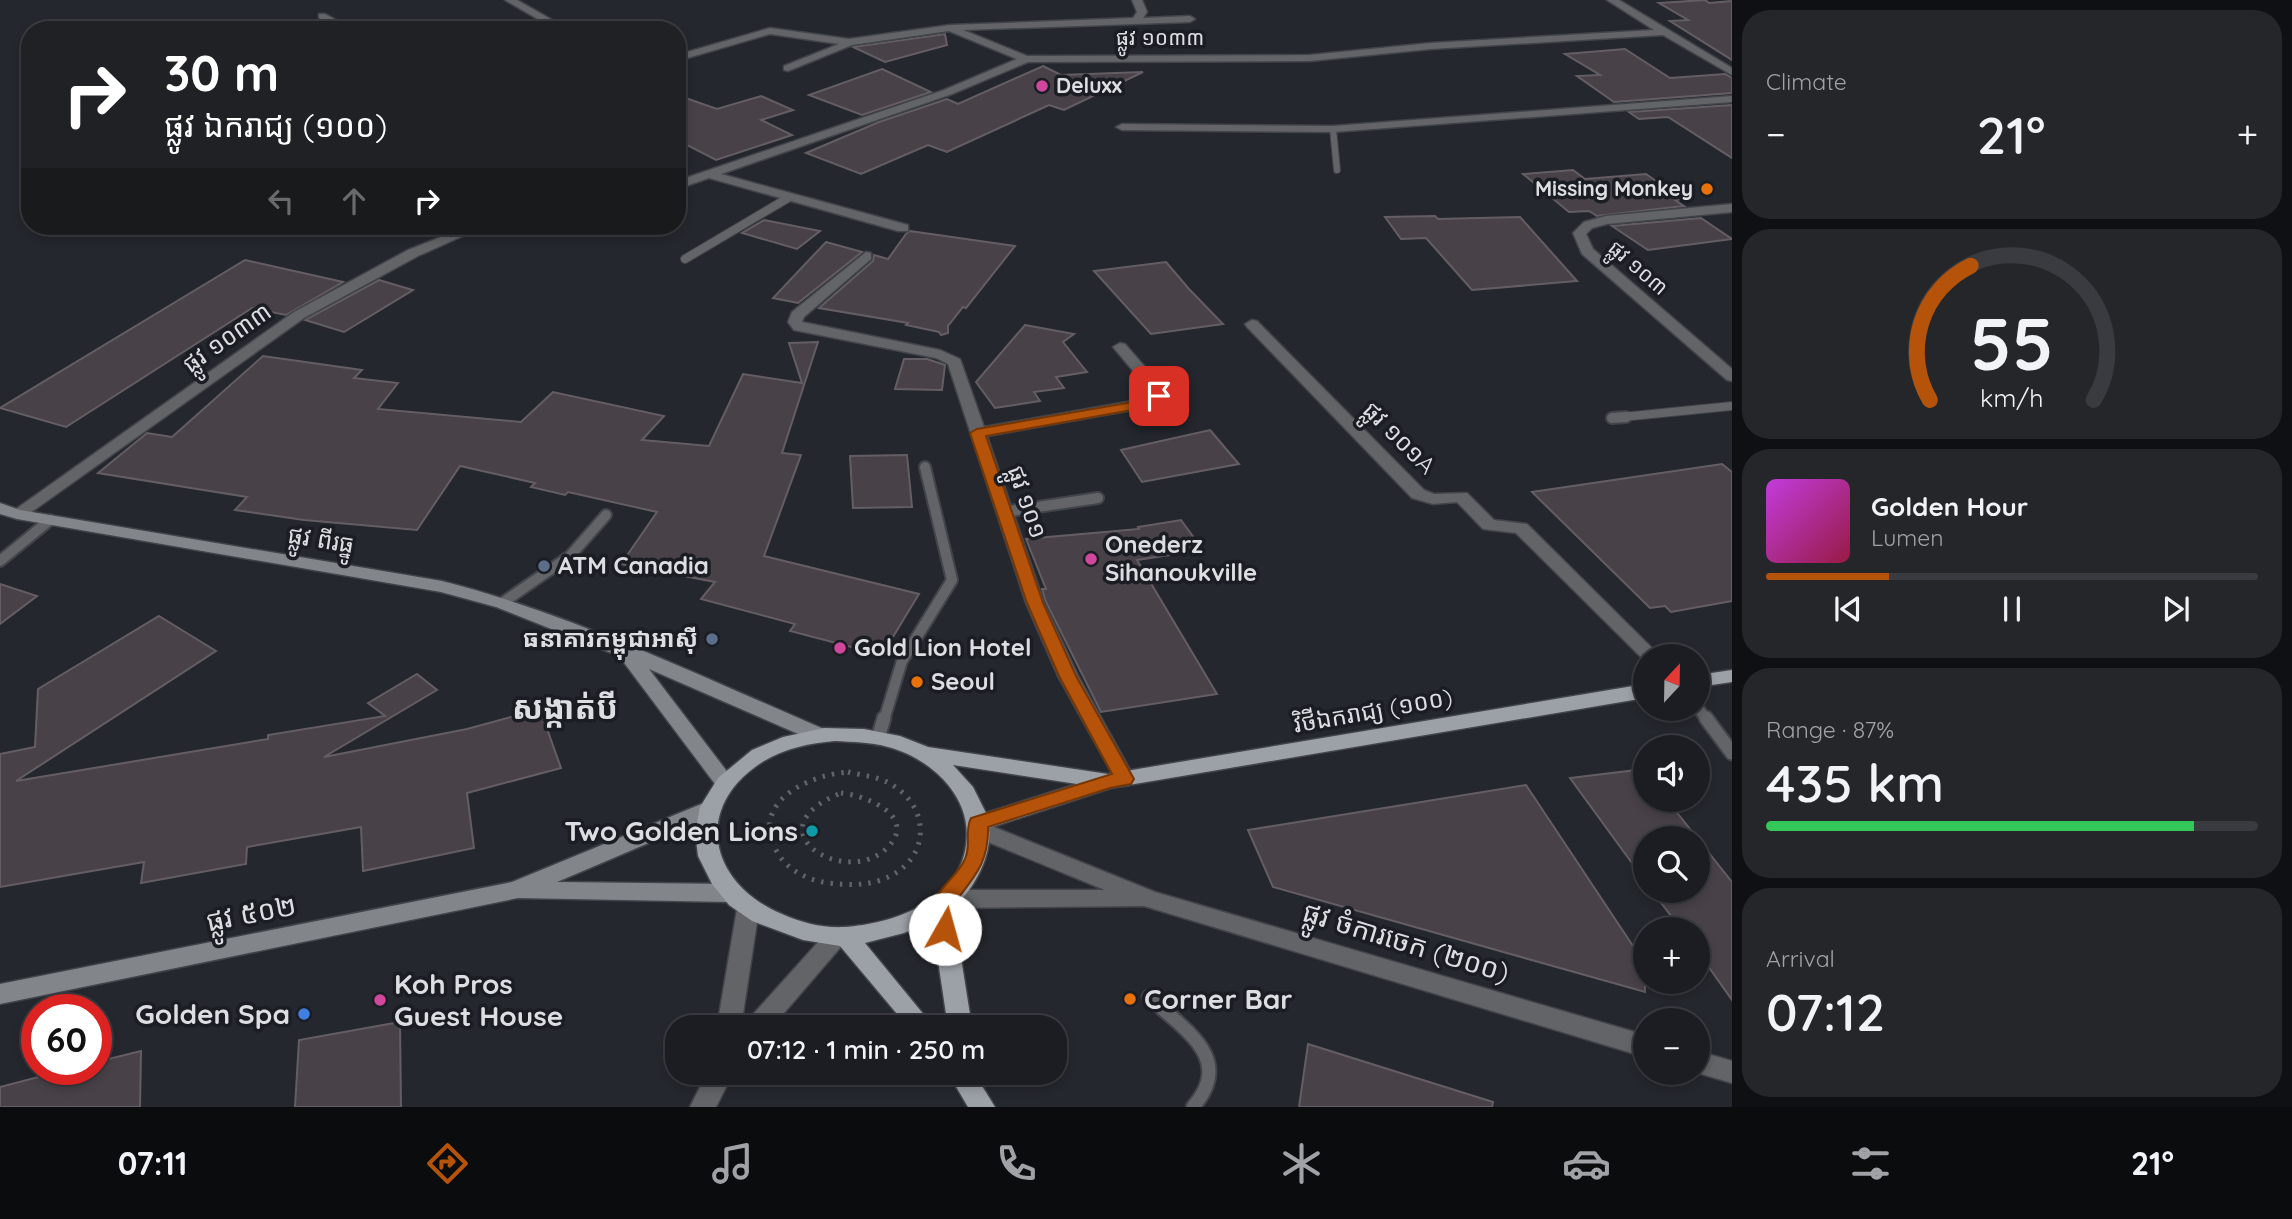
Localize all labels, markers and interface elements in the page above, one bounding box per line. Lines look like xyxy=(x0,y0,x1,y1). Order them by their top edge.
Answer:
street label: ផ្លូវ ១០៣៣ xyxy=(1116,24,1204,57)
text: 30 m xyxy=(164,42,279,103)
icon: right xyxy=(49,49,140,140)
text: Climate xyxy=(1766,67,1847,96)
place label: Deluxx xyxy=(1056,72,1122,98)
marker: Deluxx xyxy=(1034,78,1050,94)
text: 21° xyxy=(1977,102,2045,167)
text: ផ្លូវ ឯករាជ្យ (១០០) xyxy=(164,105,387,145)
text: − xyxy=(1766,110,1786,158)
text: + xyxy=(2237,110,2258,158)
place label: Missing Monkey xyxy=(1535,175,1693,201)
marker: Missing Monkey xyxy=(1699,181,1715,197)
icon: left xyxy=(262,182,300,220)
icon: ahead xyxy=(335,182,373,220)
icon: right xyxy=(408,182,446,220)
street label: ផ្លូវ ១០៣ xyxy=(1599,234,1674,306)
street label: ផ្លូវ ១០៣៣ xyxy=(176,296,281,385)
text: 55 xyxy=(1970,298,2054,389)
pin xyxy=(1129,366,1189,426)
icon: arrive xyxy=(1140,377,1178,415)
text: km/h xyxy=(1980,382,2044,413)
street label: ផ្លូវ ១០១A xyxy=(1351,395,1442,486)
street label: ផ្លូវ ១០១ xyxy=(994,461,1054,545)
text: Golden Hour xyxy=(1871,490,2028,523)
street label: ផ្លូវ ពីរធ្នូ xyxy=(284,519,357,567)
text: Lumen xyxy=(1871,523,1944,552)
place label: Onederz Sihanoukville xyxy=(1105,529,1257,587)
place label: ATM Canadia xyxy=(558,550,709,580)
marker: Onederz Sihanoukville xyxy=(1083,551,1099,567)
marker: ATM Canadia xyxy=(536,558,552,574)
icon: previous xyxy=(1829,590,1867,628)
icon: pause xyxy=(1993,590,2031,628)
icon: next xyxy=(2157,590,2195,628)
place label: ធនាគារកម្ពុជាអាសុី xyxy=(523,623,698,660)
marker: ធនាគារកម្ពុជាអាសុី xyxy=(704,631,720,647)
place label: Gold Lion Hotel xyxy=(854,632,1031,662)
marker: Gold Lion Hotel xyxy=(832,640,848,656)
north arrow xyxy=(1633,644,1710,721)
map controls xyxy=(1633,644,1710,1085)
place label: Seoul xyxy=(931,666,995,696)
marker: Seoul xyxy=(909,674,925,690)
street label: វិថីឯករាជ្យ (១០០) xyxy=(1290,681,1455,739)
district label: សង្កាត់បី xyxy=(512,687,618,728)
text: Range · 87% xyxy=(1766,715,1894,744)
button: sound xyxy=(1633,735,1710,812)
text: 435 km xyxy=(1766,750,1944,815)
place label: Two Golden Lions xyxy=(564,813,798,848)
marker: Two Golden Lions xyxy=(804,823,820,839)
button: search xyxy=(1633,826,1710,903)
street label: ផ្លូវ ៥០២ xyxy=(203,887,301,947)
position arrow xyxy=(908,892,982,966)
street label: ផ្លូវ ចំការចេក (២០០) xyxy=(1296,894,1514,997)
button: + xyxy=(1633,917,1710,994)
text: Arrival xyxy=(1766,944,1835,973)
place label: Koh Pros Guest House xyxy=(394,966,563,1033)
text: 07:12 xyxy=(1766,979,1885,1044)
place label: Corner Bar xyxy=(1144,981,1292,1016)
marker: Corner Bar xyxy=(1122,991,1138,1007)
marker: Koh Pros Guest House xyxy=(372,992,388,1008)
speed limit sign: 60 xyxy=(21,994,112,1085)
place label: Golden Spa xyxy=(135,996,290,1031)
marker: Golden Spa xyxy=(296,1006,312,1022)
button: − xyxy=(1633,1008,1710,1085)
text: 07:12 · 1 min · 250 m xyxy=(747,1033,985,1066)
icon: directions xyxy=(423,1139,472,1188)
icon: music xyxy=(708,1139,757,1188)
icon: phone xyxy=(992,1139,1041,1188)
icon: climate xyxy=(1277,1139,1326,1188)
icon: car xyxy=(1562,1139,1611,1188)
icon: filters xyxy=(1846,1139,1895,1188)
text: 07:11 xyxy=(118,1143,187,1183)
text: 21° xyxy=(2131,1143,2174,1183)

